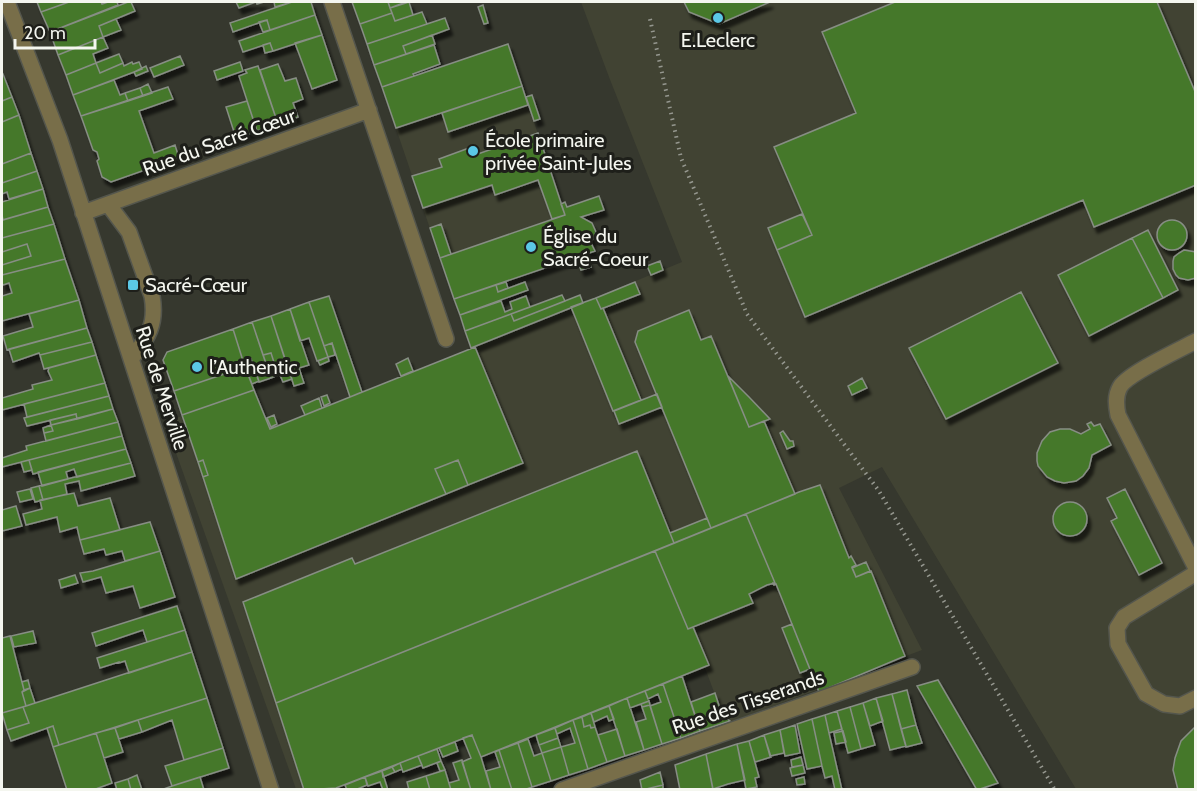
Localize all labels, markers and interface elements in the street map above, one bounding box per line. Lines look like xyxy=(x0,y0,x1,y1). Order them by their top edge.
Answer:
marker: E.Leclerc xyxy=(711,11,725,25)
scale bar xyxy=(15,12,94,50)
text: 20 m xyxy=(24,22,66,44)
place label: E.Leclerc xyxy=(681,28,755,52)
street label: Rue du Sacré Cœur xyxy=(139,103,299,181)
place label: École primaire privée Saint-Jules xyxy=(485,128,632,175)
marker: École primaire privée Saint-Jules xyxy=(466,144,480,158)
place label: Église du Sacré-Coeur xyxy=(543,224,649,271)
marker: Église du Sacré-Coeur xyxy=(524,240,538,254)
place label: Sacré-Cœur xyxy=(145,273,248,297)
marker: Sacré-Cœur xyxy=(126,278,140,292)
street label: Rue de Merville xyxy=(131,323,193,453)
place label: l’Authentic xyxy=(209,355,298,379)
marker: l’Authentic xyxy=(190,360,204,374)
street label: Rue des Tisserands xyxy=(669,665,827,739)

